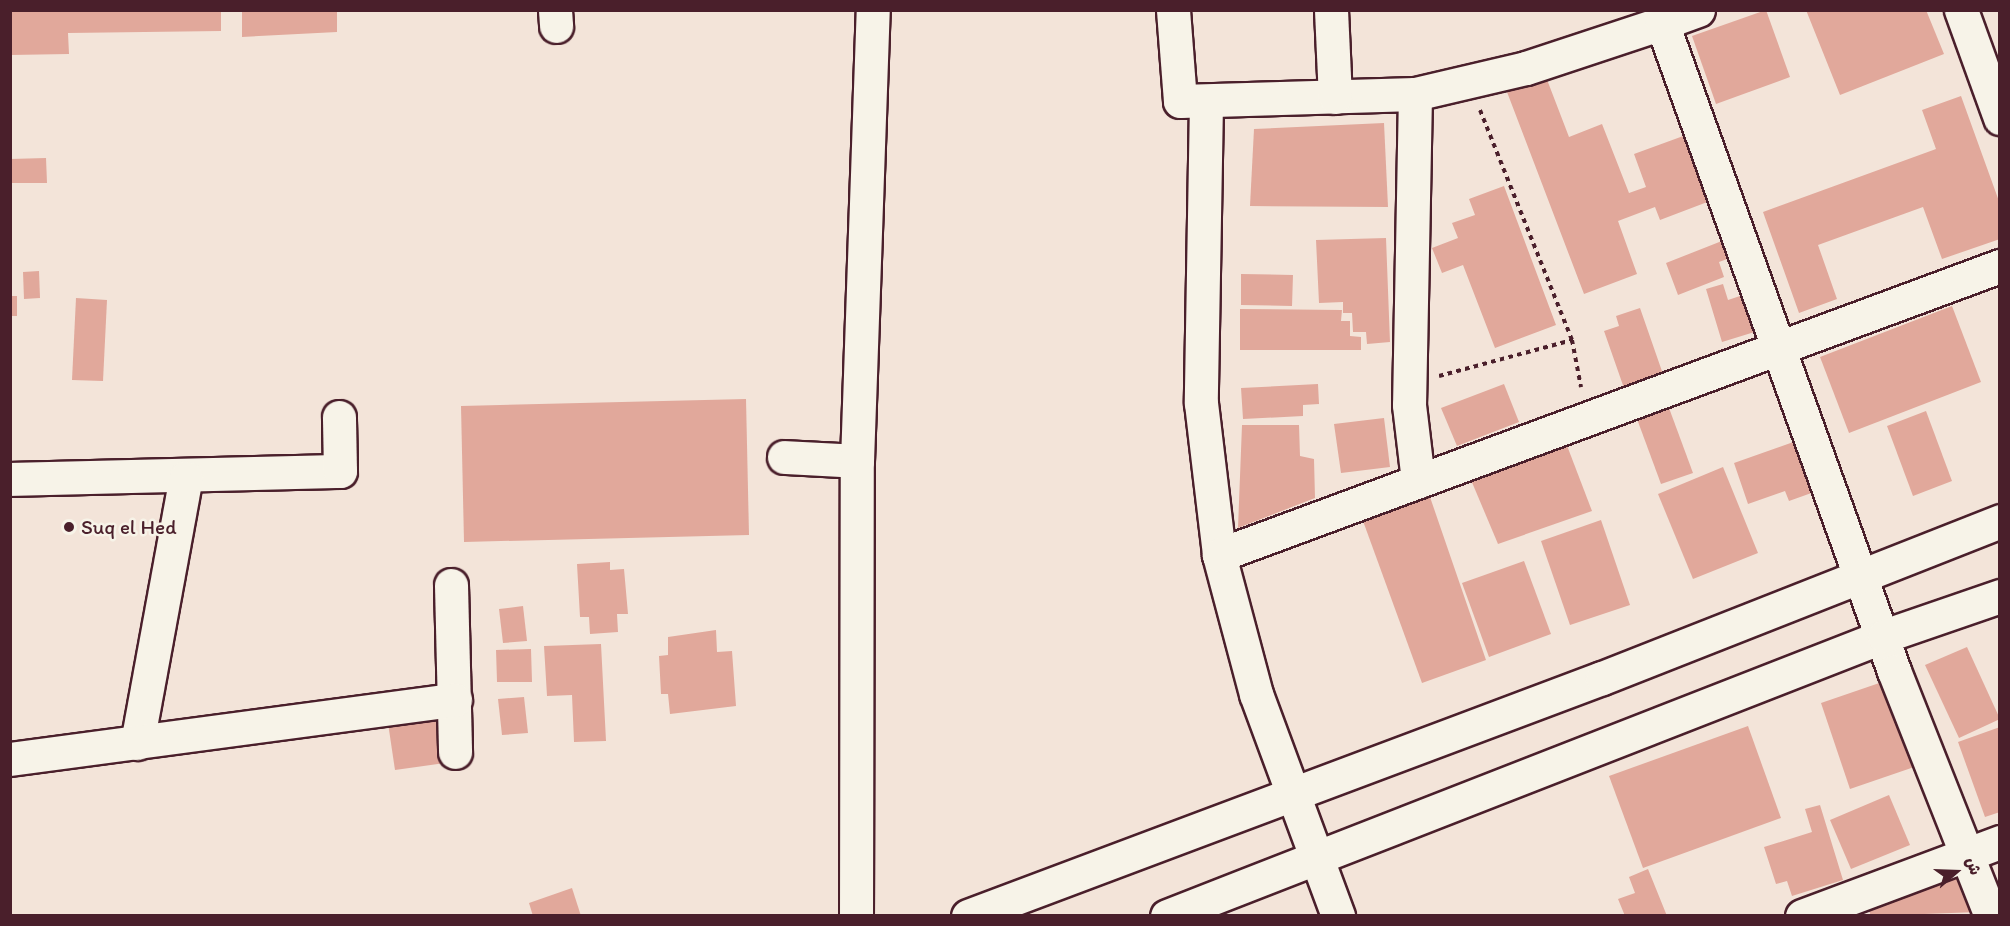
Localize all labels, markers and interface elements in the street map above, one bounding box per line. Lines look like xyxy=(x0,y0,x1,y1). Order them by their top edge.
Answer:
place label: Suq el Hed xyxy=(81,514,177,540)
marker: Suq el Hed xyxy=(62,520,76,534)
north arrow xyxy=(1926,842,1986,902)
text: ش xyxy=(1962,855,1985,877)

